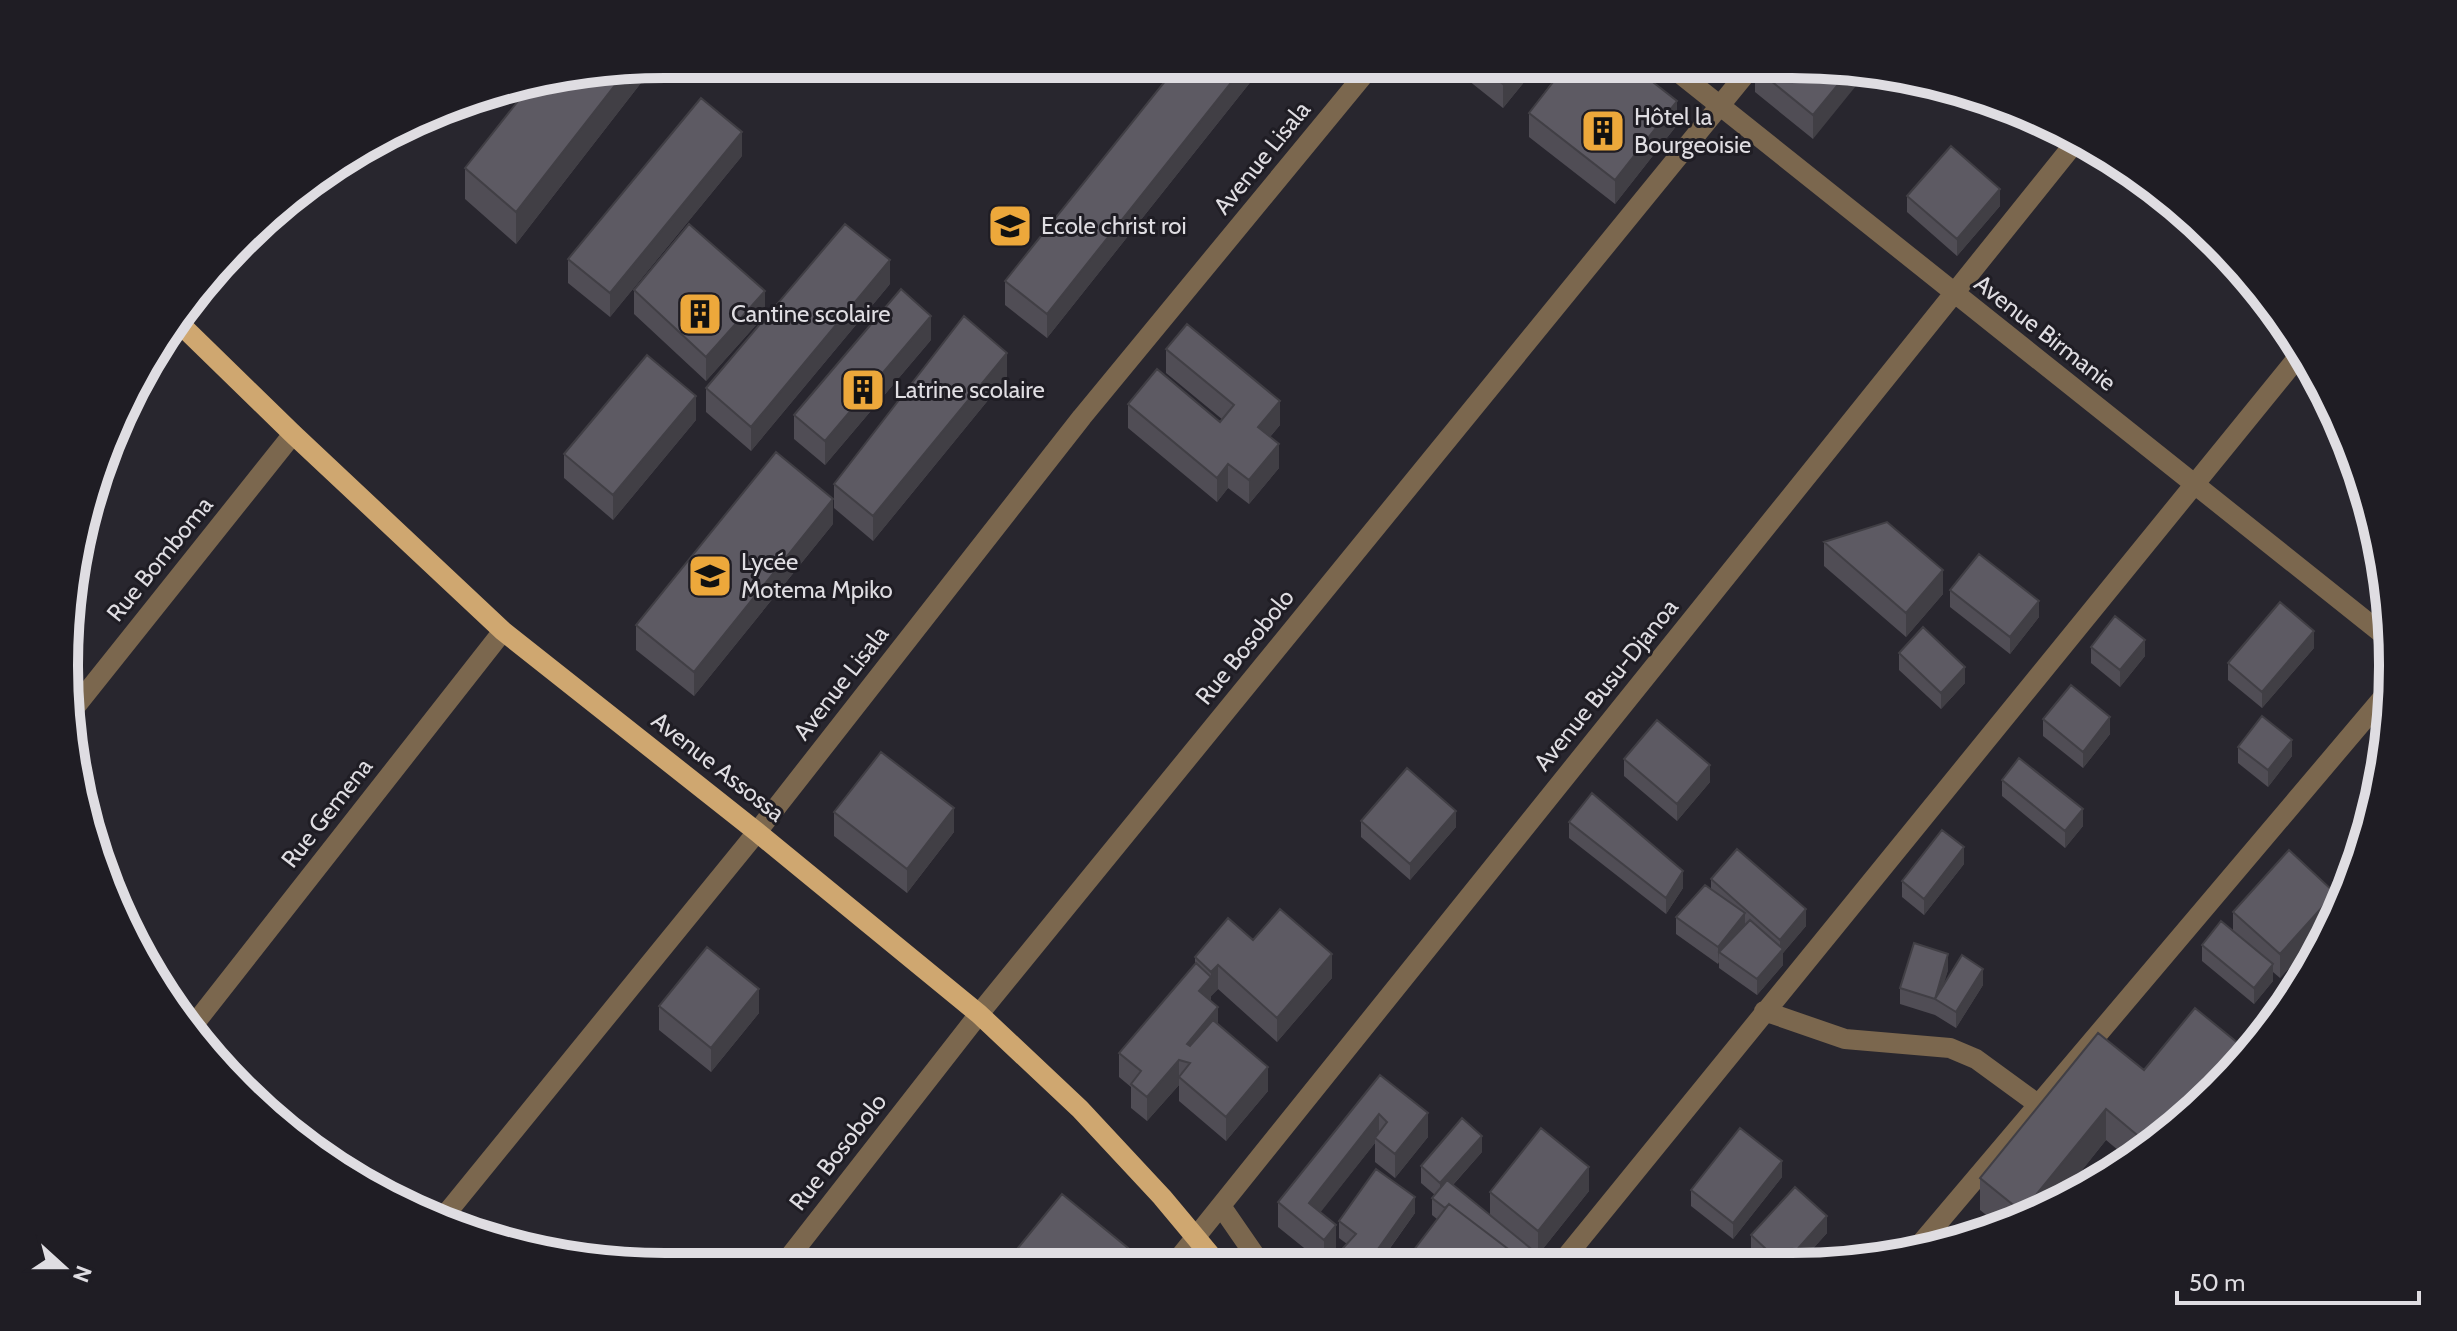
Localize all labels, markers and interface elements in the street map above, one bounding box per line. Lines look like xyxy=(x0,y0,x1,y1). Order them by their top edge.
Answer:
street label: Avenue Lisala xyxy=(1207,95,1316,220)
place label: Hôtel la Bourgeoisie xyxy=(1634,102,1751,159)
building icon: Hôtel la Bourgeoisie xyxy=(1579,107,1627,155)
school or university icon: Ecole christ roi xyxy=(986,202,1034,250)
place label: Ecole christ roi xyxy=(1041,211,1187,240)
street label: Avenue Birmanie xyxy=(1969,268,2122,397)
building icon: Cantine scolaire xyxy=(676,290,724,338)
place label: Cantine scolaire xyxy=(731,299,891,328)
building icon: Latrine scolaire xyxy=(839,366,887,414)
place label: Latrine scolaire xyxy=(894,375,1045,404)
street label: Rue Bomboma xyxy=(100,490,219,627)
place label: Lycée Motema Mpiko xyxy=(741,547,893,604)
school or university icon: Lycée Motema Mpiko xyxy=(686,552,734,600)
street label: Rue Bosobolo xyxy=(1189,583,1300,710)
street label: Avenue Busu-Djanoa xyxy=(1527,592,1684,777)
street label: Avenue Lisala xyxy=(787,619,895,746)
street label: Avenue Assossa xyxy=(646,706,791,828)
street label: Rue Gemena xyxy=(275,752,379,873)
street label: Rue Bosobolo xyxy=(783,1087,892,1216)
north arrow xyxy=(24,1227,104,1307)
scale bar xyxy=(2177,1255,2419,1305)
text: N xyxy=(67,1262,98,1286)
text: 50 m xyxy=(2189,1268,2245,1297)

